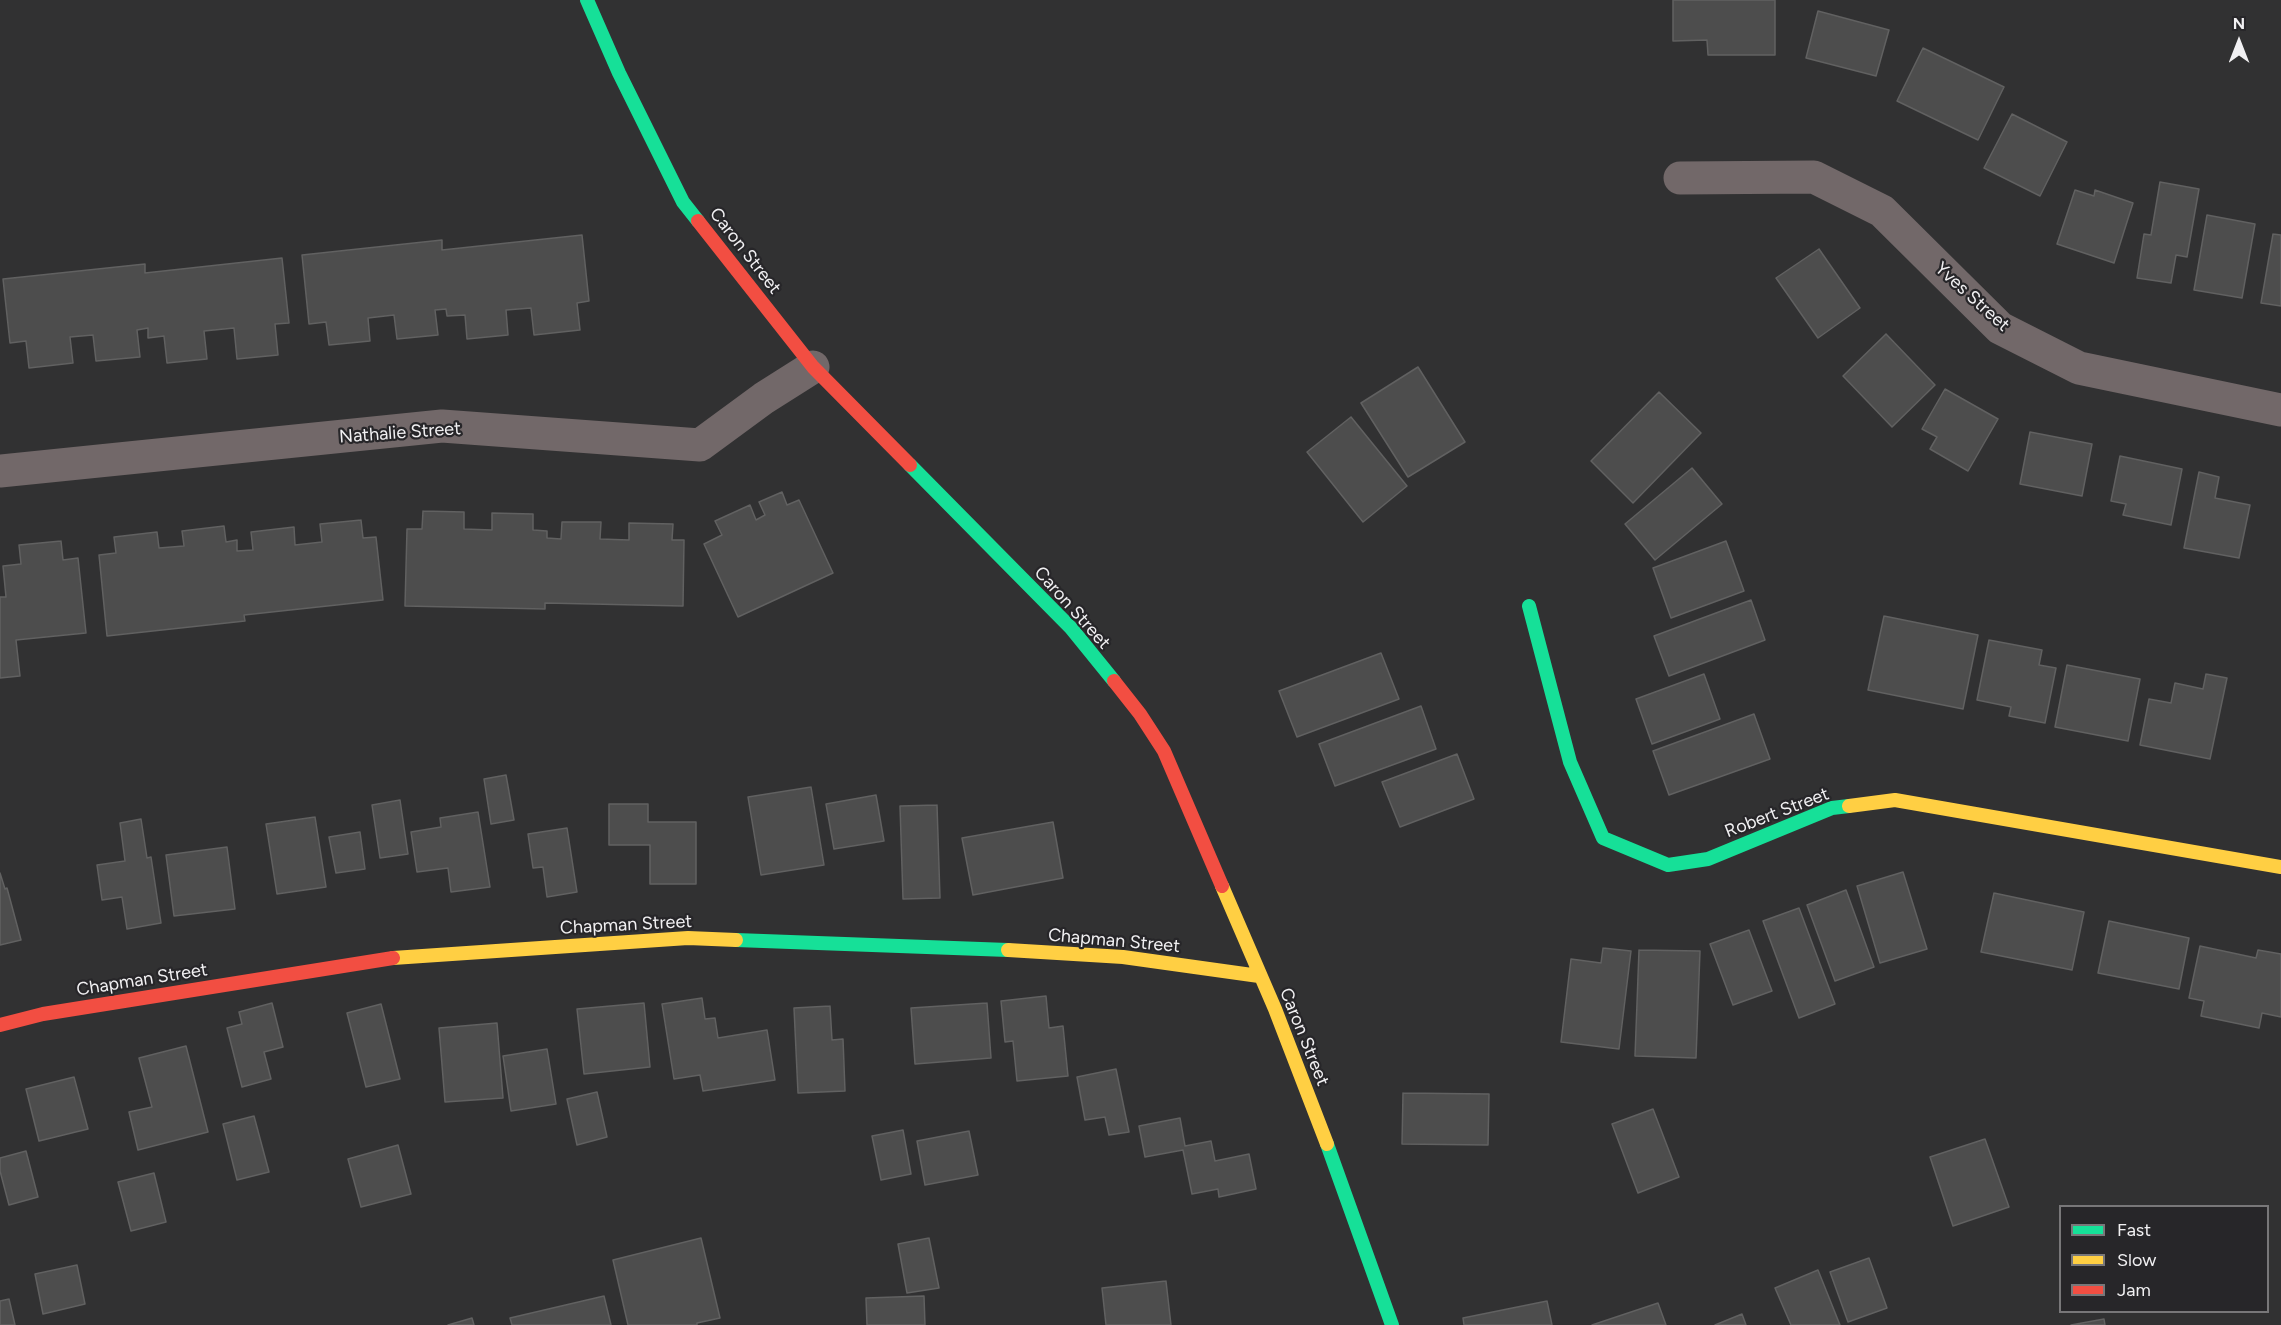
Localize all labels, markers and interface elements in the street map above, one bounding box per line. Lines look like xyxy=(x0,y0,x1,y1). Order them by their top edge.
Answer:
north arrow xyxy=(2209,12,2269,72)
text: N xyxy=(2233,14,2245,33)
street label: Caron Street xyxy=(705,204,785,298)
street label: Yves Street xyxy=(1930,258,2014,336)
street label: Nathalie Street xyxy=(338,418,462,448)
street label: Caron Street xyxy=(1029,562,1115,654)
street label: Robert Street xyxy=(1722,783,1832,843)
street label: Chapman Street xyxy=(559,911,693,939)
street label: Chapman Street xyxy=(1047,924,1181,958)
street label: Chapman Street xyxy=(75,959,209,1001)
street label: Caron Street xyxy=(1275,985,1333,1089)
legend xyxy=(2059,1205,2269,1313)
text: Fast xyxy=(2117,1219,2151,1241)
text: Slow xyxy=(2117,1249,2156,1271)
text: Jam xyxy=(2117,1279,2151,1301)

